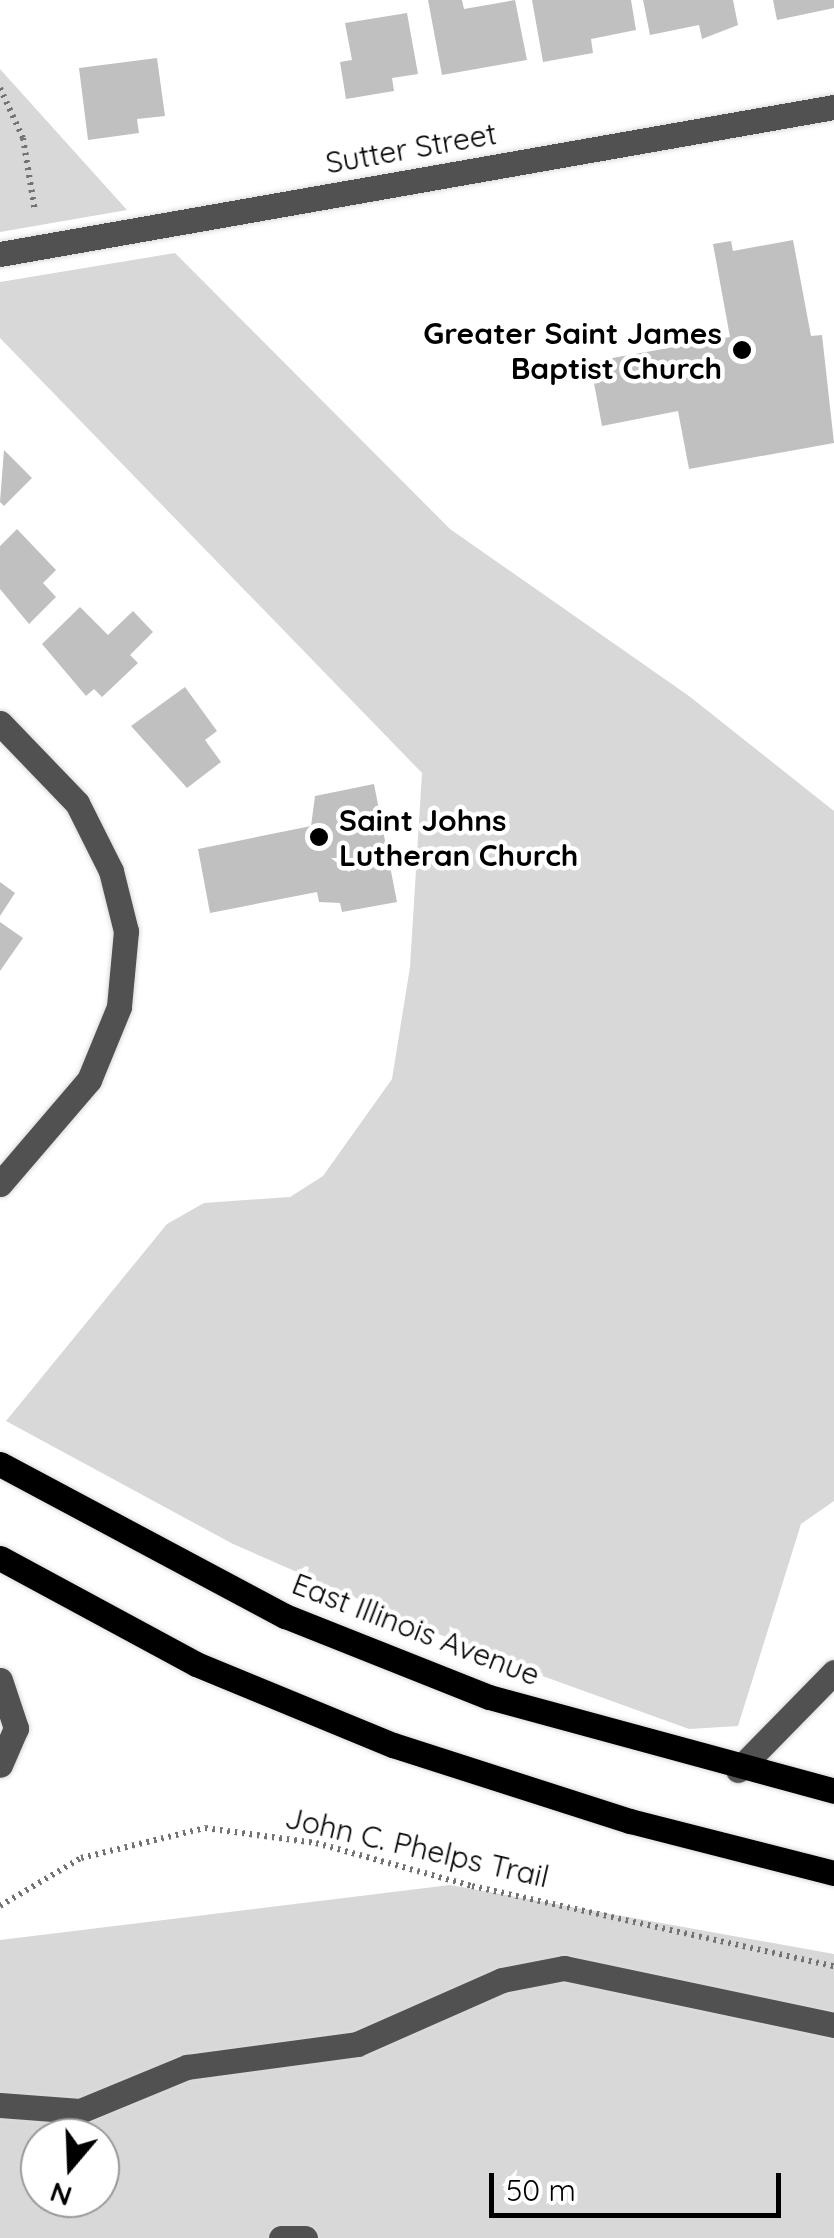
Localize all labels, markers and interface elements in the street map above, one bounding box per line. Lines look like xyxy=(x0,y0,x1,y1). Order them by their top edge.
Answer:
street label: Sutter Street xyxy=(323,115,499,181)
place label: Greater Saint James Baptist Church xyxy=(423,315,722,386)
marker: Greater Saint James Baptist Church xyxy=(731,339,753,361)
place label: Saint Johns Lutheran Church xyxy=(339,802,578,872)
marker: Saint Johns Lutheran Church xyxy=(308,826,330,848)
street label: East Illinois Avenue xyxy=(287,1565,545,1693)
street label: John C. Phelps Trail xyxy=(282,1799,552,1895)
north arrow xyxy=(20,2118,120,2218)
scale bar xyxy=(494,2153,786,2215)
text: 50 m xyxy=(506,2171,576,2209)
text: N xyxy=(45,2175,76,2215)

